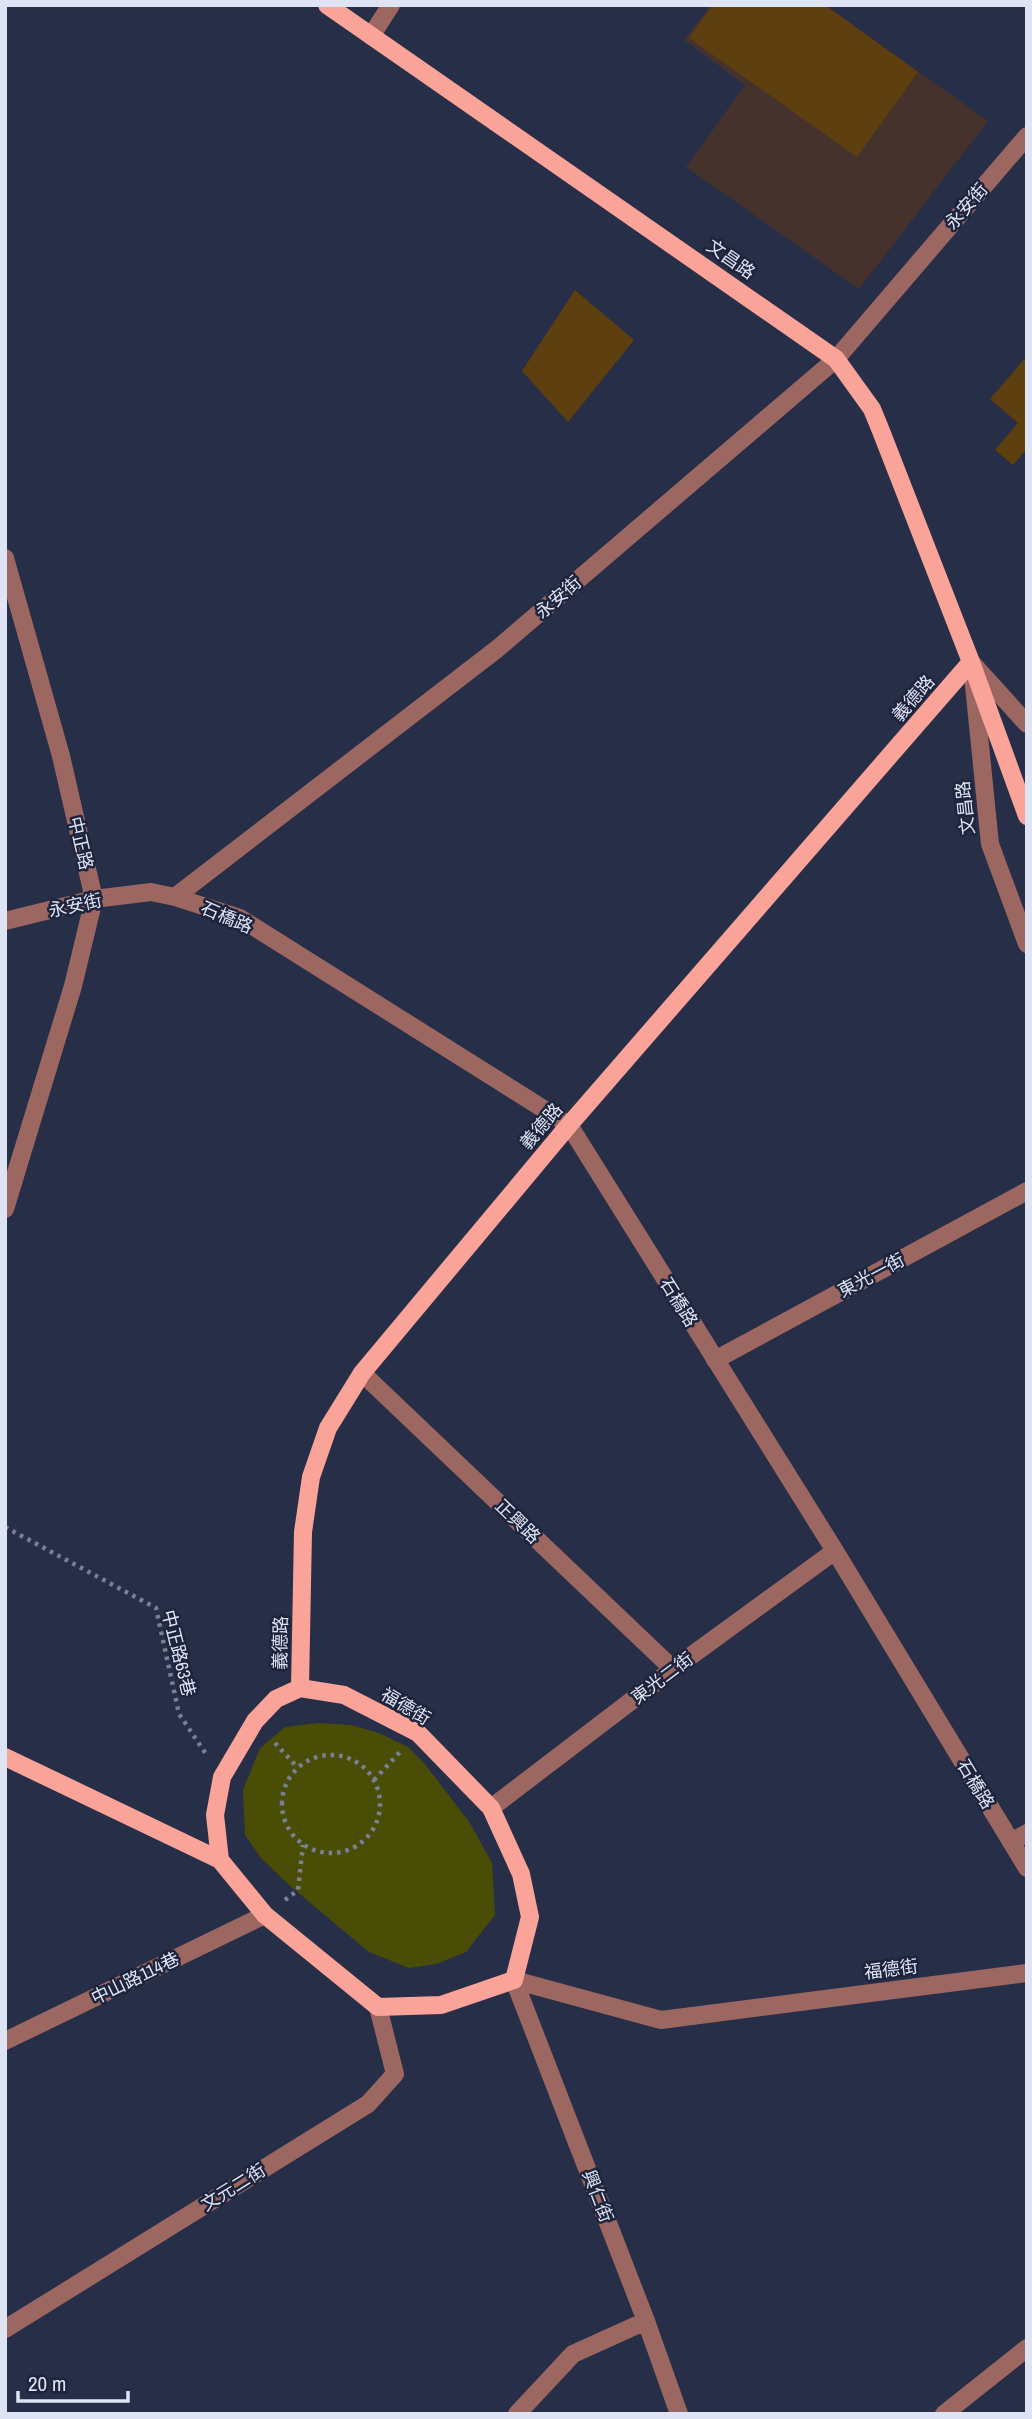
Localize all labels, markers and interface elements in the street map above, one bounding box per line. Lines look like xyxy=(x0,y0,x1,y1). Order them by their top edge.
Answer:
street label: 永安街 xyxy=(939,177,993,235)
street label: 文昌路 xyxy=(702,233,760,285)
street label: 永安街 xyxy=(529,570,587,624)
street label: 義德路 xyxy=(886,669,940,727)
street label: 文昌路 xyxy=(950,780,980,836)
street label: 中正路 xyxy=(63,814,99,872)
street label: 永安街 xyxy=(46,887,104,923)
street label: 石橋路 xyxy=(197,895,257,939)
street label: 義德路 xyxy=(514,1097,568,1155)
street label: 東光一街 xyxy=(833,1247,909,1303)
street label: 石橋路 xyxy=(654,1272,704,1332)
street label: 正興路 xyxy=(490,1493,546,1549)
street label: 中正路63巷 xyxy=(156,1607,202,1699)
street label: 義德路 xyxy=(267,1616,293,1670)
street label: 東光二街 xyxy=(626,1646,698,1710)
street label: 福德街 xyxy=(376,1681,436,1731)
street label: 石橋路 xyxy=(951,1754,1001,1814)
street label: 中山路114巷 xyxy=(87,1946,183,2010)
street label: 福德街 xyxy=(863,1953,919,1985)
street label: 文元二街 xyxy=(196,2157,270,2217)
street label: 興仁街 xyxy=(577,2166,619,2226)
scale bar xyxy=(18,2360,128,2404)
text: 20 m xyxy=(28,2369,66,2398)

